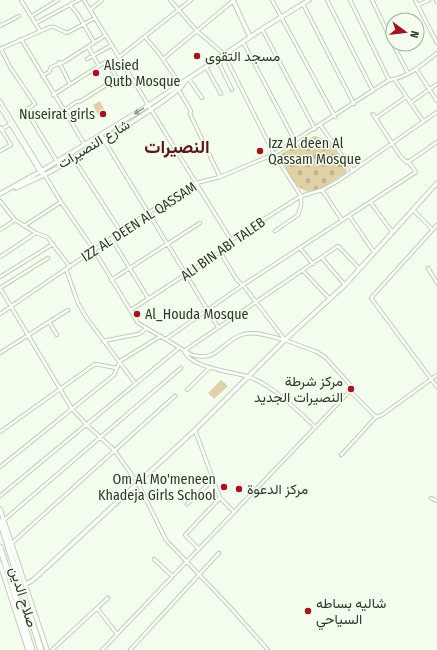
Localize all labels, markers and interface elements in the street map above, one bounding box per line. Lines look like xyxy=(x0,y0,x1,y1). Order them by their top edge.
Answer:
north arrow xyxy=(385,12,425,52)
text: N xyxy=(407,30,421,39)
place label: مسجد التقوى xyxy=(205,48,280,65)
marker: مسجد التقوى xyxy=(192,51,202,61)
place label: Alsied Qutb Mosque xyxy=(104,57,181,90)
marker: Alsied Qutb Mosque xyxy=(91,68,101,78)
place label: Nuseirat girls xyxy=(19,106,95,123)
one-way arrow xyxy=(134,107,144,115)
marker: Nuseirat girls xyxy=(98,109,108,119)
street label: شارع النصيرات xyxy=(55,116,134,174)
place label: Izz Al deen Al Qassam Mosque xyxy=(268,135,361,168)
district label: النصيرات xyxy=(144,136,210,158)
marker: Izz Al deen Al Qassam Mosque xyxy=(255,146,265,156)
street label: IZZ AL DEEN AL QASSAM xyxy=(78,178,200,266)
street label: ALI BIN ABI TALEB xyxy=(177,213,269,284)
place label: Al_Houda Mosque xyxy=(145,306,249,323)
marker: Al_Houda Mosque xyxy=(132,309,142,319)
place label: مركز شرطة النصيرات الجديد xyxy=(254,373,343,406)
marker: مركز شرطة النصيرات الجديد xyxy=(346,384,356,394)
place label: Om Al Mo'meneen Khadeja Girls School xyxy=(98,471,216,504)
place label: مركز الدعوة xyxy=(247,481,308,498)
marker: Om Al Mo'meneen Khadeja Girls School xyxy=(219,482,229,492)
marker: مركز الدعوة xyxy=(234,484,244,494)
street label: صلاح الدين xyxy=(4,565,40,630)
place label: شاليه بساطه السياحي xyxy=(316,595,386,631)
marker: شاليه بساطه السياحي xyxy=(303,606,313,616)

